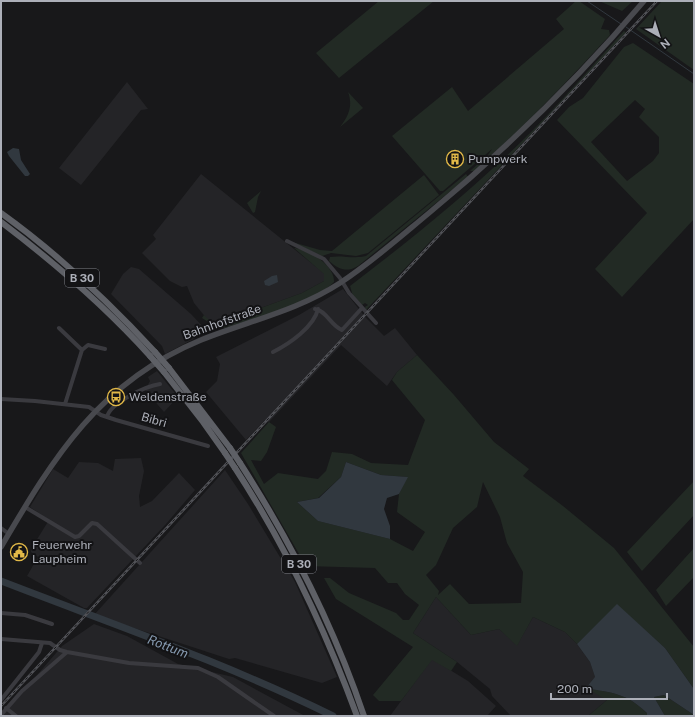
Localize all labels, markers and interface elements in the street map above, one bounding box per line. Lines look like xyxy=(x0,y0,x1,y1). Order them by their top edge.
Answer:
north arrow xyxy=(639,16,679,56)
text: N xyxy=(658,36,672,51)
building icon: Pumpwerk xyxy=(445,149,465,169)
place label: Pumpwerk xyxy=(468,152,528,166)
road number: B 30 xyxy=(65,269,99,287)
street label: Bahnhofstraße xyxy=(181,301,263,343)
bus stop icon: Weldenstraße xyxy=(106,387,126,407)
place label: Weldenstraße xyxy=(129,390,207,404)
street label: Bibri xyxy=(140,410,168,430)
place label: Feuerwehr Laupheim xyxy=(32,538,92,566)
public building icon: Feuerwehr Laupheim xyxy=(9,542,29,562)
road number: B 30 xyxy=(282,555,316,573)
water label: Rottum xyxy=(145,632,190,661)
scale bar xyxy=(551,675,667,701)
text: 200 m xyxy=(557,682,592,696)

